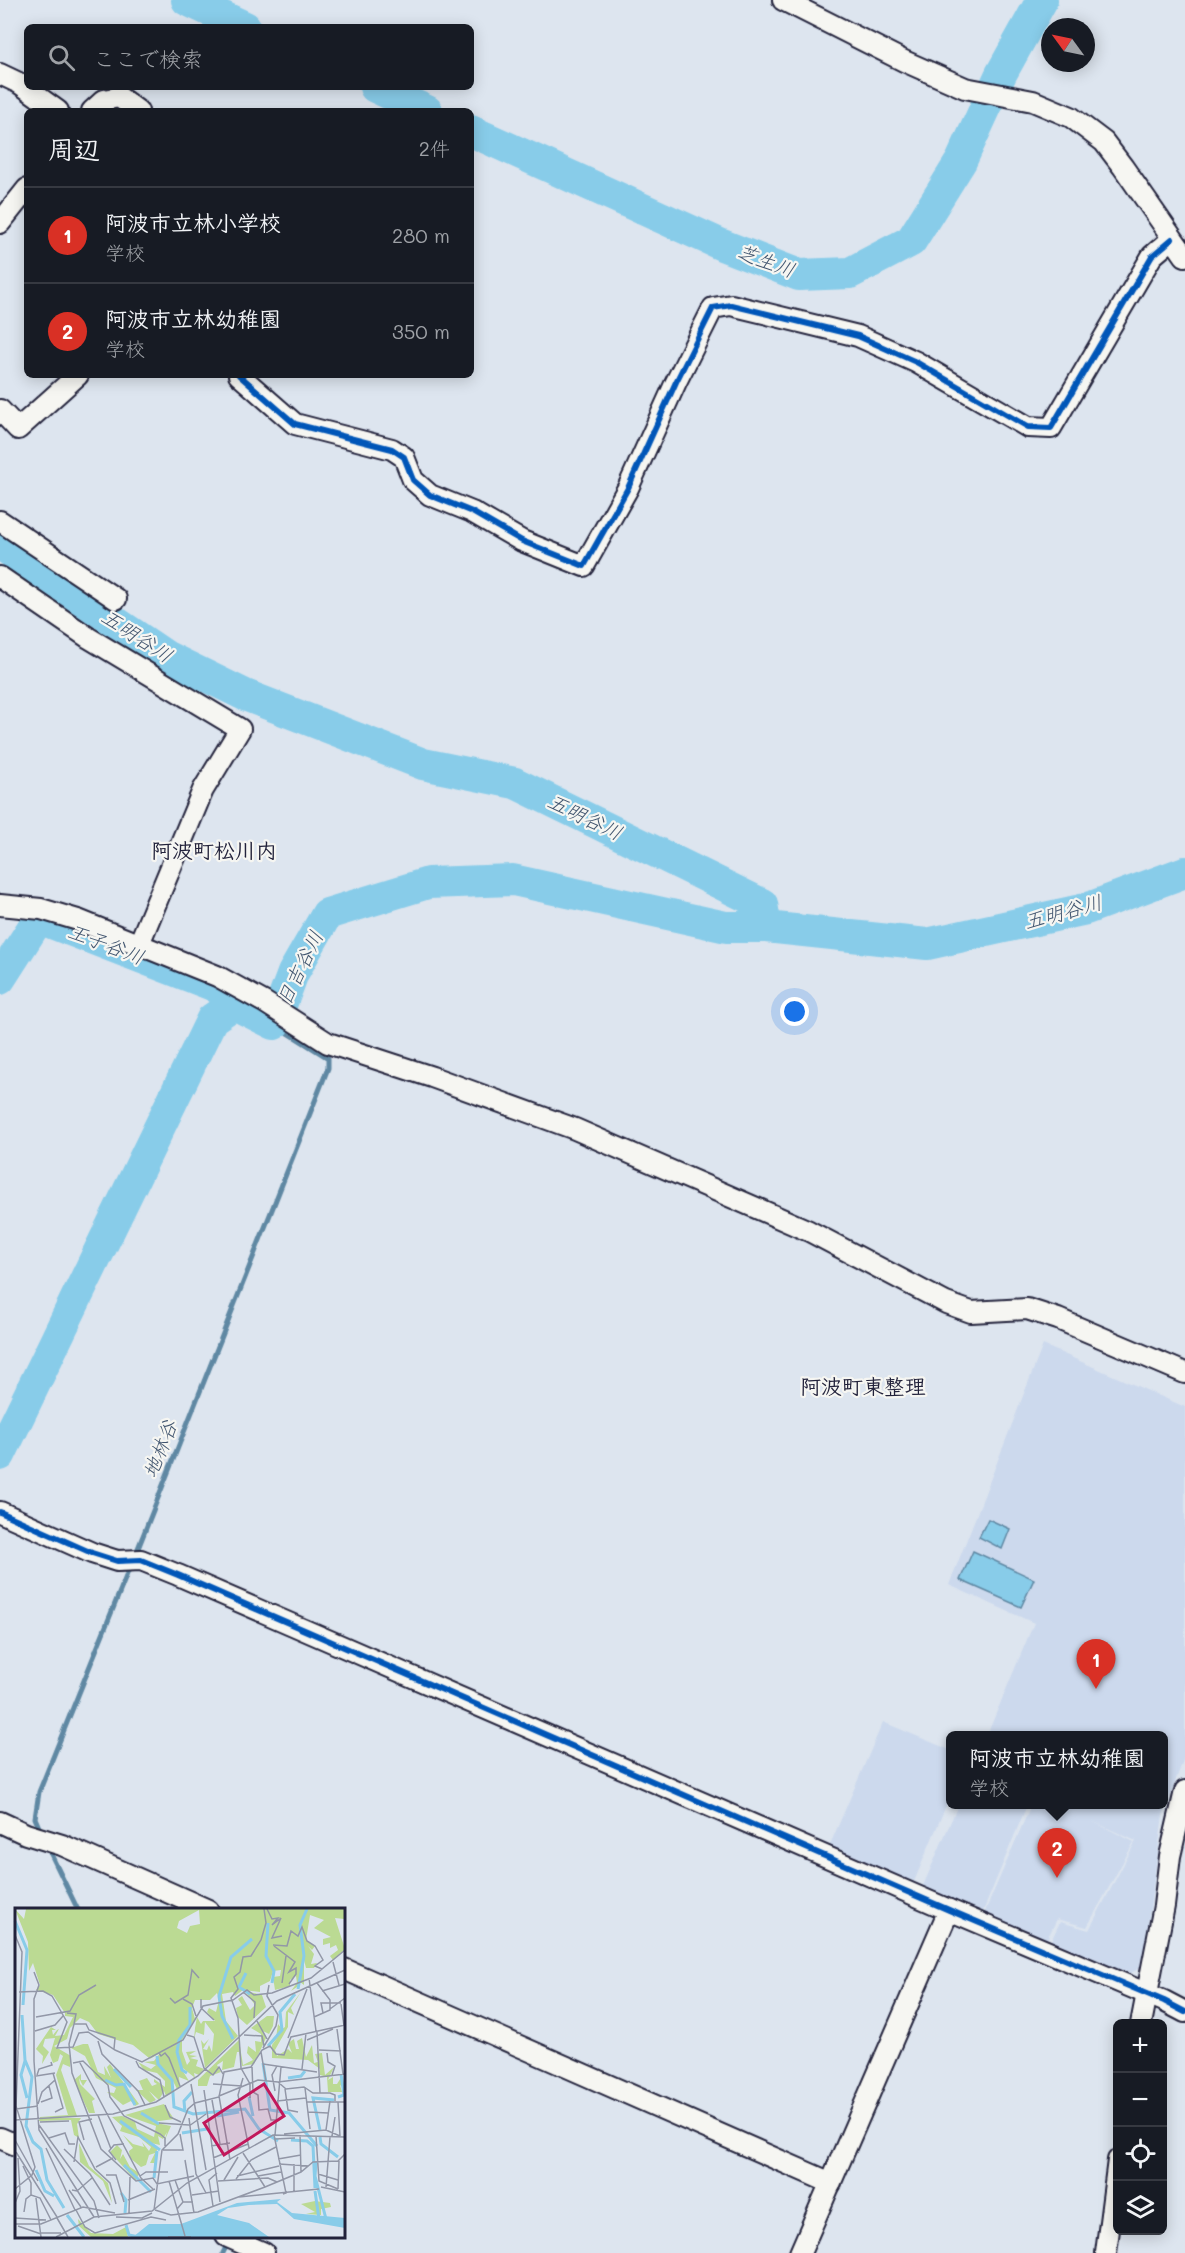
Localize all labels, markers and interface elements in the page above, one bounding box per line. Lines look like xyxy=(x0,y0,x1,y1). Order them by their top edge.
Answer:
north arrow xyxy=(1041,18,1095,72)
search box xyxy=(24,24,474,90)
icon: search xyxy=(45,41,78,74)
text: ここで検索 xyxy=(93,44,203,73)
text: 周辺 xyxy=(48,132,100,166)
text: 2件 xyxy=(419,135,450,161)
text: 阿波市立林小学校 xyxy=(105,208,281,237)
text: 1 xyxy=(63,222,72,248)
text: 280 m xyxy=(392,222,450,248)
water label: 芝生川 xyxy=(734,238,799,283)
text: 学校 xyxy=(105,239,145,265)
text: 阿波市立林幼稚園 xyxy=(105,304,281,333)
text: 2 xyxy=(62,318,73,344)
text: 350 m xyxy=(392,318,450,344)
text: 学校 xyxy=(105,335,145,361)
water label: 五明谷川 xyxy=(97,602,178,668)
water label: 五明谷川 xyxy=(544,787,627,845)
district label: 阿波町松川内 xyxy=(151,836,277,863)
water label: 五明谷川 xyxy=(1021,888,1105,934)
water label: 王子谷川 xyxy=(64,917,148,970)
water label: 日吉谷川 xyxy=(270,926,328,1009)
your location xyxy=(780,997,809,1026)
district label: 阿波町東整理 xyxy=(800,1372,926,1399)
water label: 地林谷 xyxy=(136,1415,183,1481)
pin: 1 xyxy=(1076,1640,1116,1689)
popup xyxy=(946,1731,1168,1809)
text: 阿波市立林幼稚園 xyxy=(969,1743,1145,1772)
text: 学校 xyxy=(969,1774,1009,1800)
pin: 2 xyxy=(1038,1828,1076,1878)
inset map xyxy=(15,1908,345,2238)
map controls xyxy=(1113,2019,1167,2235)
button: + xyxy=(1113,2019,1167,2073)
button: − xyxy=(1113,2073,1167,2127)
button: locate xyxy=(1113,2127,1167,2181)
button: layers xyxy=(1113,2181,1167,2235)

